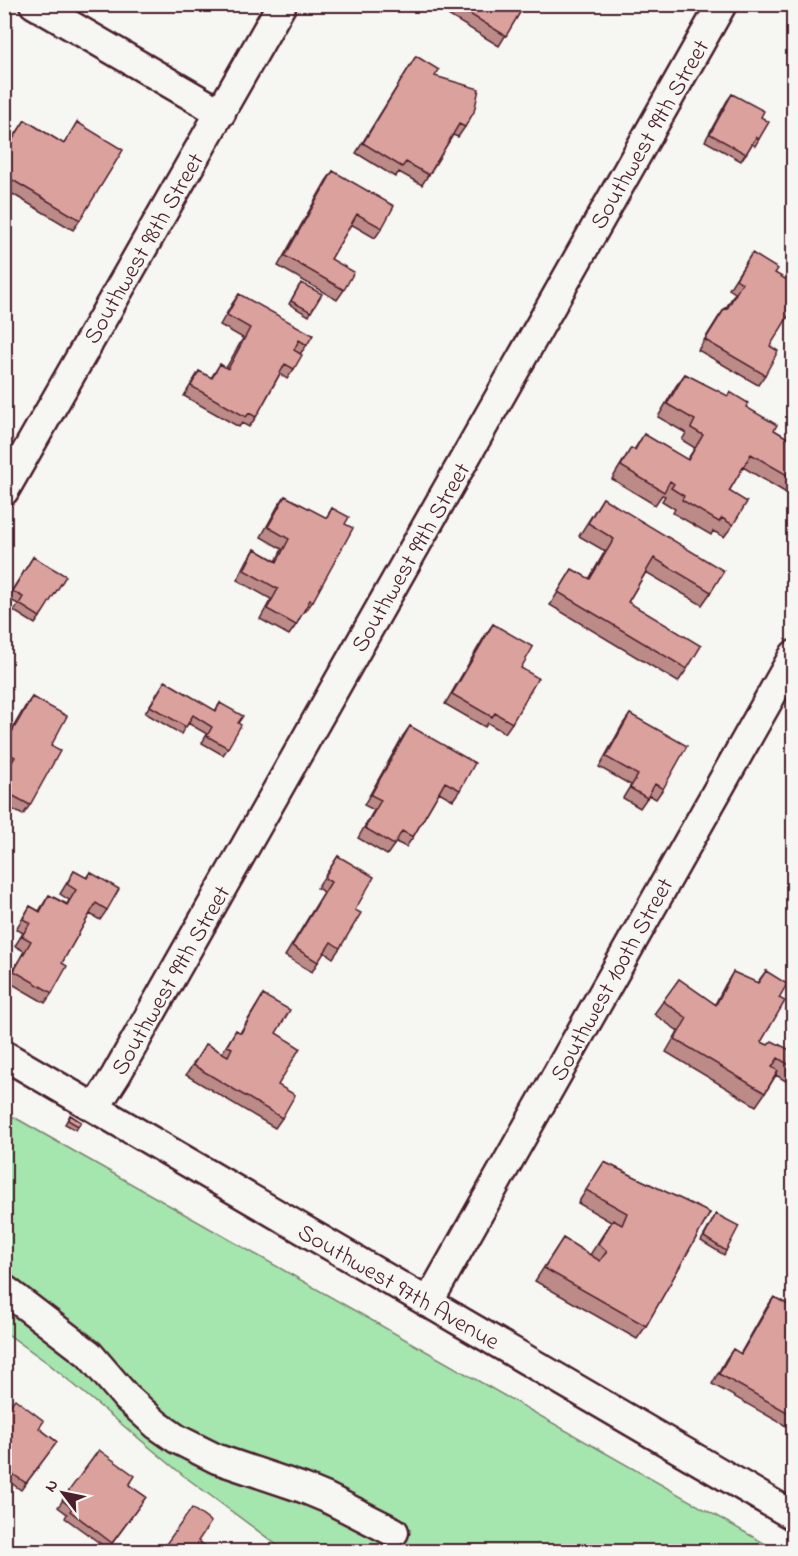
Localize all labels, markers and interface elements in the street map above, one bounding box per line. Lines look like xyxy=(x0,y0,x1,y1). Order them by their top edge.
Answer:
street label: Southwest 99th Street xyxy=(582,34,720,237)
street label: Southwest 98th Street xyxy=(76,147,214,352)
street label: Southwest 99th Street xyxy=(343,457,481,660)
street label: Southwest 100th Street xyxy=(543,872,684,1088)
street label: Southwest 99th Street xyxy=(103,880,241,1083)
street label: Southwest 97th Avenue xyxy=(290,1216,505,1360)
north arrow xyxy=(33,1463,93,1523)
text: N xyxy=(39,1475,65,1497)

